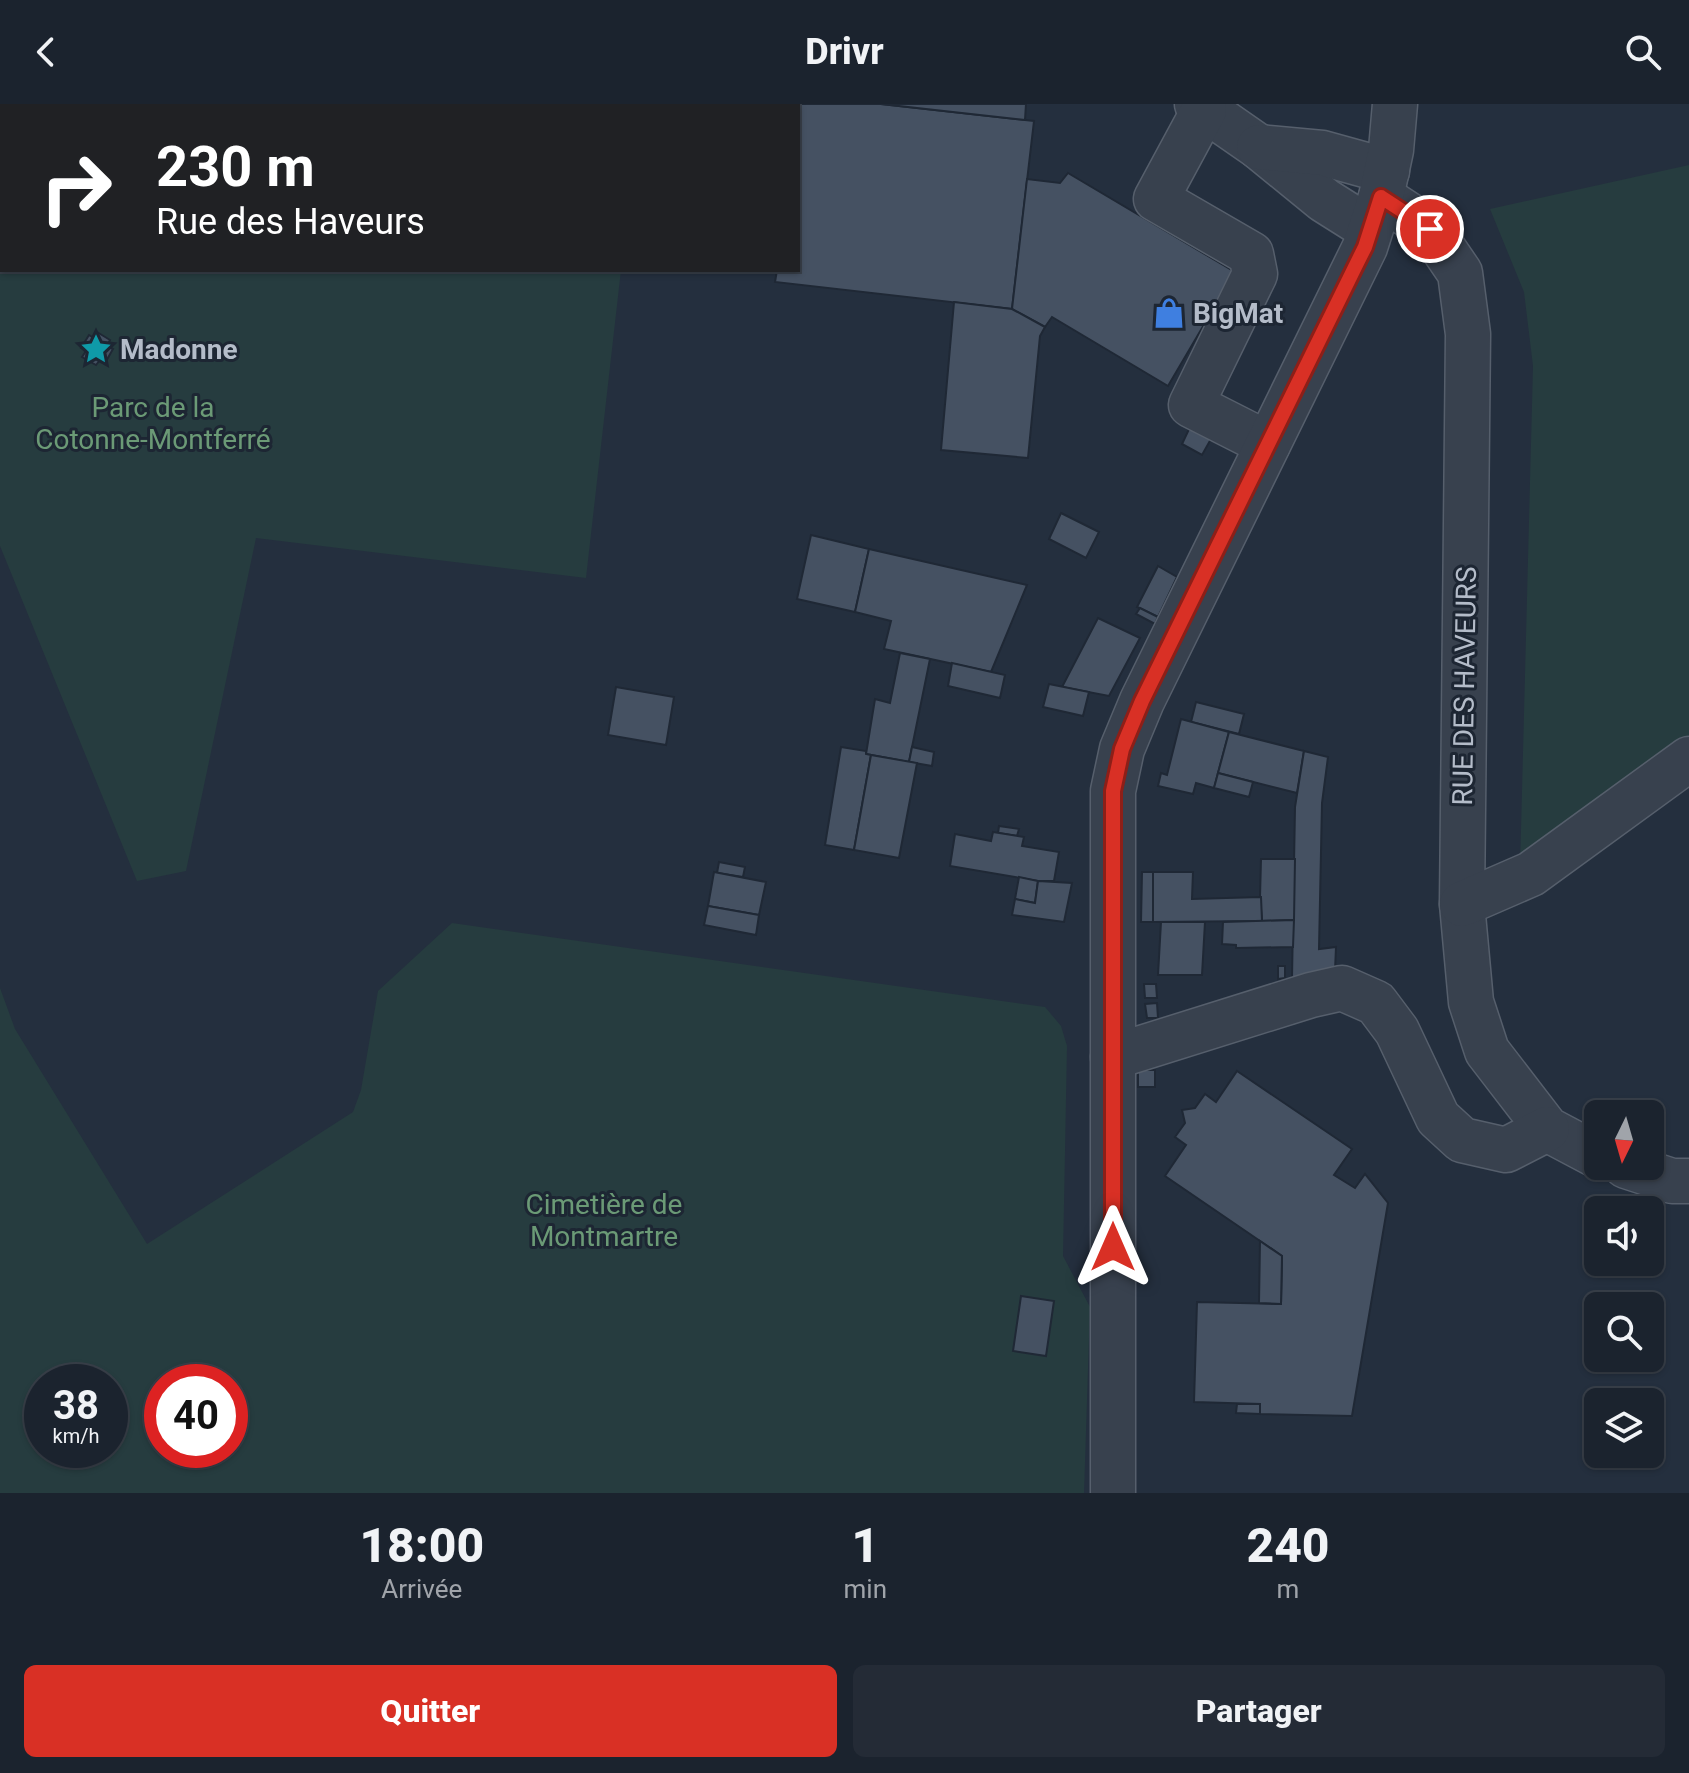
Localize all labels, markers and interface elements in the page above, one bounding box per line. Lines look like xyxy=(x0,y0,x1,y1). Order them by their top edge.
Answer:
icon: back xyxy=(24,30,68,74)
icon: search xyxy=(1621,30,1665,74)
text: Drivr xyxy=(805,31,884,73)
text: 230 m xyxy=(156,134,315,200)
icon: right xyxy=(24,136,128,240)
pin xyxy=(1396,195,1464,263)
text: Rue des Haveurs xyxy=(156,201,425,243)
icon: arrive xyxy=(1408,207,1452,251)
shop icon: BigMat xyxy=(1152,296,1186,330)
place label: BigMat xyxy=(1193,297,1283,330)
place icon: Madonne xyxy=(79,332,113,366)
place label: Madonne xyxy=(120,333,238,366)
park label: Parc de la Cotonne-Montferré xyxy=(35,391,271,456)
street label: RUE DES HAVEURS xyxy=(1446,566,1483,806)
north arrow xyxy=(1584,1100,1664,1180)
map controls xyxy=(1584,1100,1664,1468)
park label: Cimetière de Montmartre xyxy=(526,1188,682,1253)
button: sound xyxy=(1584,1196,1664,1276)
position arrow xyxy=(1071,1205,1155,1289)
button: search xyxy=(1584,1292,1664,1372)
speed limit sign: 40 xyxy=(144,1364,248,1468)
text: 38 xyxy=(53,1382,99,1429)
button: layers xyxy=(1584,1388,1664,1468)
text: km/h xyxy=(53,1424,99,1448)
text: 18:00 xyxy=(359,1517,484,1574)
text: 1 xyxy=(851,1517,879,1574)
text: 240 xyxy=(1246,1517,1330,1574)
text: Arrivée xyxy=(381,1574,462,1604)
text: min xyxy=(844,1574,887,1604)
text: m xyxy=(1277,1574,1299,1604)
button: Quitter xyxy=(24,1665,837,1757)
button: Partager xyxy=(853,1665,1665,1757)

